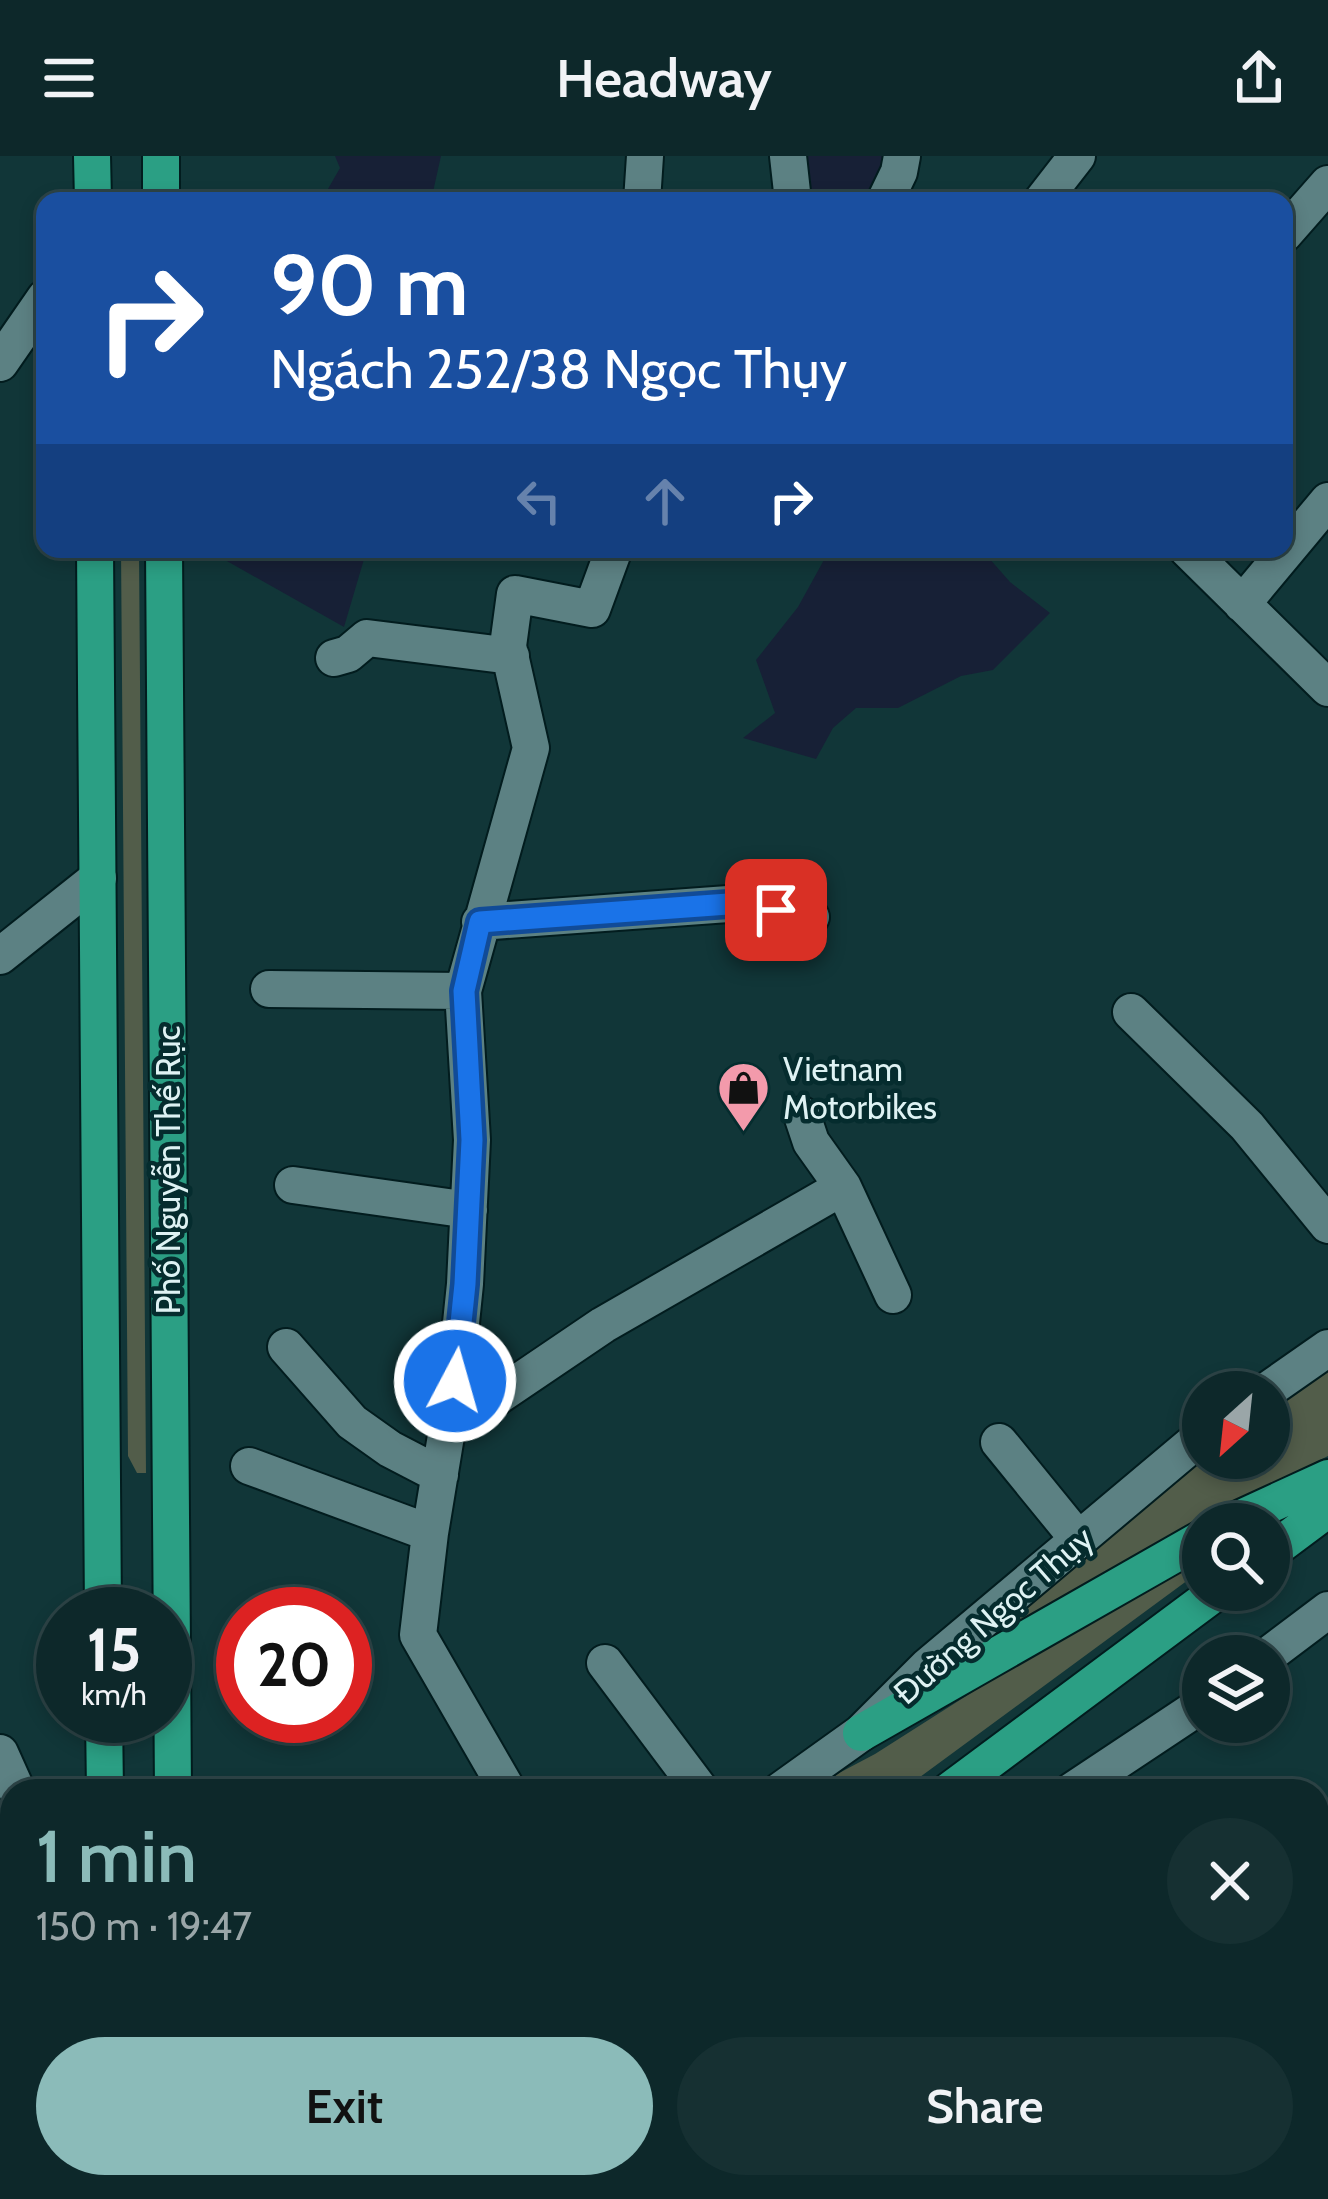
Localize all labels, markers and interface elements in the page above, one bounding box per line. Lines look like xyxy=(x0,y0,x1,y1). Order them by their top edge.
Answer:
icon: menu xyxy=(36,45,102,111)
text: Headway xyxy=(556,45,772,111)
icon: share xyxy=(1226,45,1292,111)
text: 90 m xyxy=(270,234,468,336)
icon: right xyxy=(72,240,228,396)
text: Ngách 252/38 Ngọc Thụy xyxy=(270,336,847,402)
icon: left xyxy=(506,468,572,534)
icon: ahead xyxy=(632,468,698,534)
icon: right xyxy=(758,468,824,534)
pin xyxy=(725,859,827,961)
icon: arrive xyxy=(743,877,809,943)
street label: Phố Nguyễn Thế Rục xyxy=(148,1025,188,1315)
place label: Vietnam Motorbikes xyxy=(783,1049,937,1127)
shop icon: Vietnam Motorbikes xyxy=(716,1060,772,1134)
position arrow xyxy=(392,1318,518,1444)
north arrow xyxy=(1182,1371,1290,1479)
map controls xyxy=(1182,1371,1290,1743)
button: search xyxy=(1182,1503,1290,1611)
street label: Đường Ngọc Thụy xyxy=(885,1517,1101,1712)
speed limit sign: 20 xyxy=(216,1587,372,1743)
text: 15 xyxy=(87,1613,141,1686)
button: layers xyxy=(1182,1635,1290,1743)
text: km/h xyxy=(81,1676,147,1713)
text: 1 min xyxy=(36,1813,197,1900)
button: close xyxy=(1167,1818,1293,1944)
text: 150 m · 19:47 xyxy=(36,1902,252,1950)
button: Exit xyxy=(36,2037,653,2175)
button: Share xyxy=(677,2037,1293,2175)

